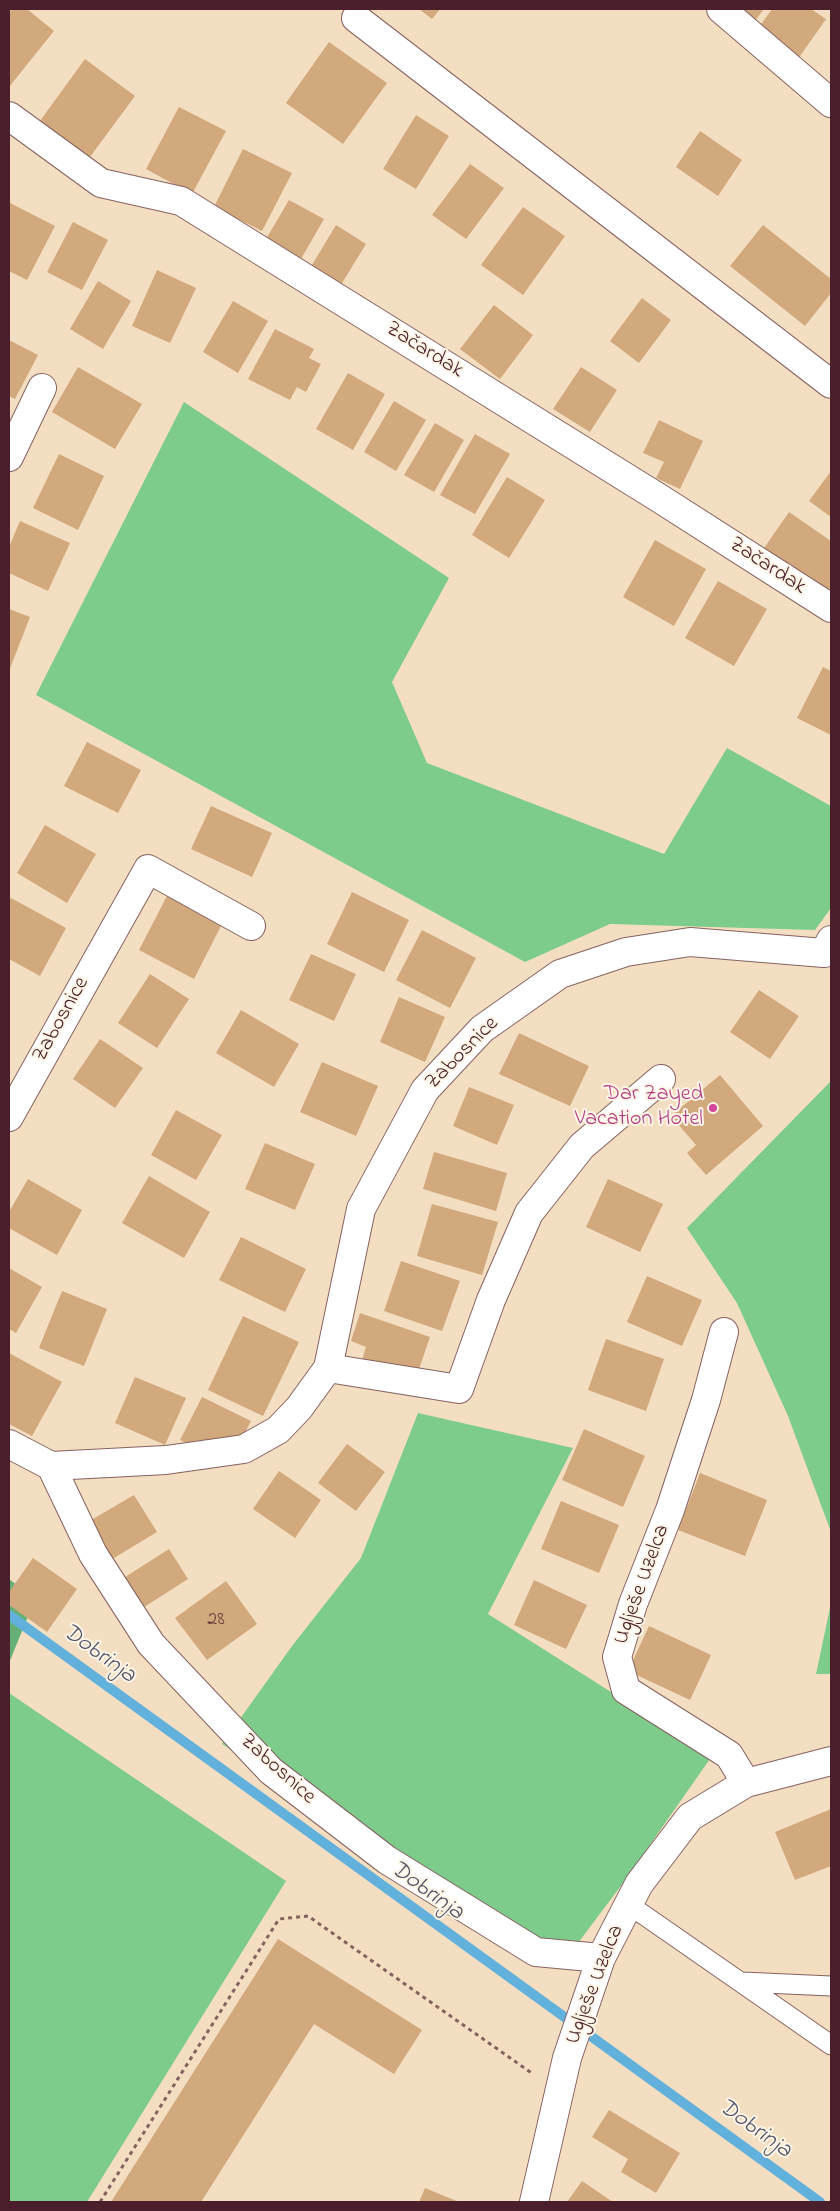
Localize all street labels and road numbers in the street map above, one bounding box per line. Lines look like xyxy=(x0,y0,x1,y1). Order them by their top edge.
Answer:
street label: Začardak xyxy=(380,317,468,385)
street label: Začardak xyxy=(723,532,811,602)
street label: Zabosnice xyxy=(28,973,96,1067)
street label: Zabosnice xyxy=(421,1012,505,1096)
street label: Uglješe Uzelca xyxy=(609,1521,677,1649)
street label: Zabosnice xyxy=(234,1729,320,1811)
street label: Uglješe Uzelca xyxy=(561,1922,631,2048)

